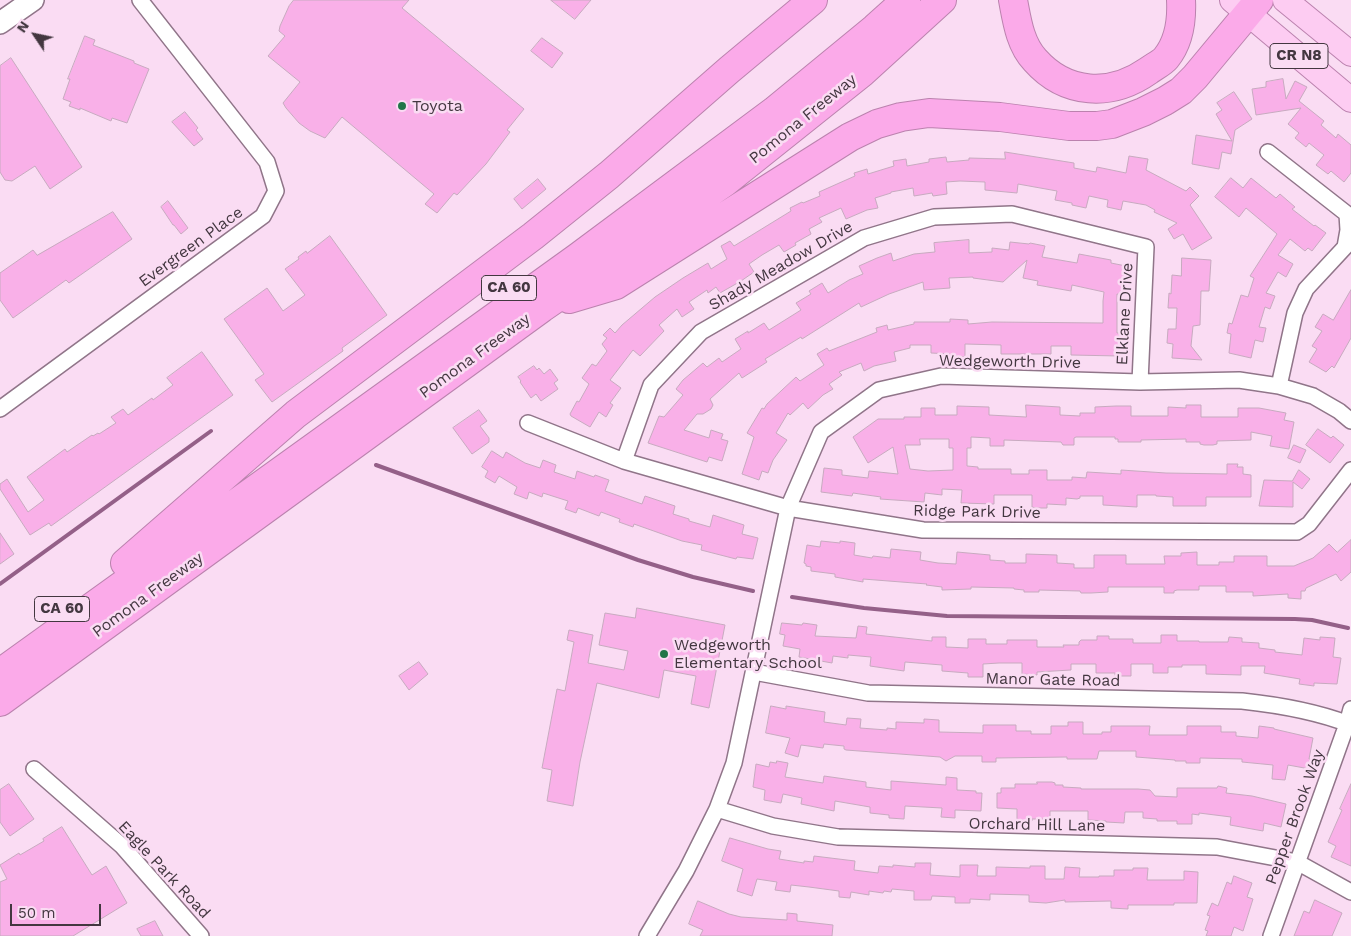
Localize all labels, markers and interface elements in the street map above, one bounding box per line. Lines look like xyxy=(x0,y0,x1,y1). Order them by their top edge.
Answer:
north arrow xyxy=(10,10,60,60)
text: N xyxy=(13,18,32,35)
road number: CR N8 xyxy=(1270,44,1328,68)
street label: Pomona Freeway xyxy=(746,70,860,168)
place label: Toyota xyxy=(412,96,463,116)
marker: Toyota xyxy=(396,100,408,112)
street label: Evergreen Place xyxy=(135,203,247,291)
street label: Shady Meadow Drive xyxy=(706,217,856,315)
street label: Elklane Drive xyxy=(1113,262,1137,366)
road number: CA 60 xyxy=(482,276,536,300)
street label: Pomona Freeway xyxy=(416,309,534,403)
street label: Wedgeworth Drive xyxy=(939,351,1081,373)
street label: Ridge Park Drive xyxy=(913,501,1041,523)
street label: Pomona Freeway xyxy=(89,548,207,642)
road number: CA 60 xyxy=(34,596,90,622)
place label: Wedgeworth Elementary School xyxy=(674,635,822,673)
marker: Wedgeworth Elementary School xyxy=(658,648,670,660)
street label: Manor Gate Road xyxy=(985,669,1121,691)
street label: Pepper Brook Way xyxy=(1262,747,1328,887)
street label: Orchard Hill Lane xyxy=(968,814,1106,836)
street label: Eagle Park Road xyxy=(114,817,214,923)
scale bar xyxy=(12,894,104,926)
text: 50 m xyxy=(18,904,55,922)

